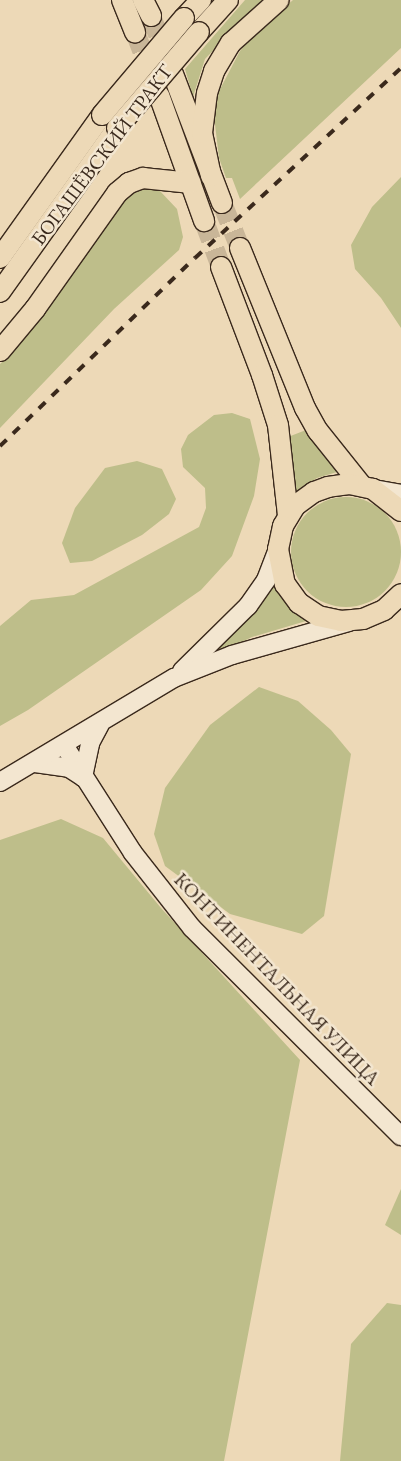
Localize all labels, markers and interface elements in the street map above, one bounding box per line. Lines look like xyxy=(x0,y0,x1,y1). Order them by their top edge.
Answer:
street label: БОГАШЁВСКИЙ ТРАКТ xyxy=(26,60,178,250)
street label: КОНТИНЕНТАЛЬНАЯ УЛИЦА xyxy=(169,868,385,1090)

